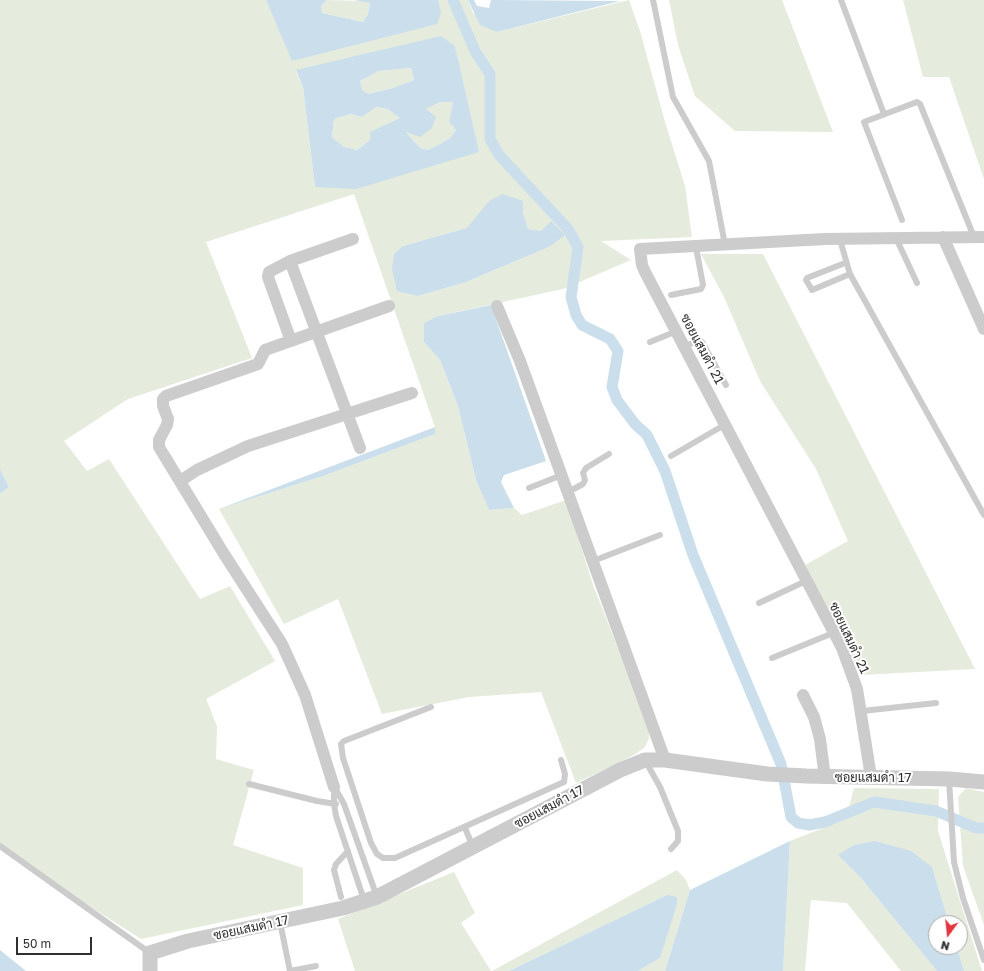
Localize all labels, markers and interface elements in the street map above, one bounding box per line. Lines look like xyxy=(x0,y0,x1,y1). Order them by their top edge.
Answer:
street label: ซอยแสมดำ 21 xyxy=(677,311,727,387)
street label: ซอยแสมดำ 21 xyxy=(826,600,872,676)
street label: ซอยแสมดำ 17 xyxy=(835,770,911,786)
street label: ซอยแสมดำ 17 xyxy=(512,782,586,832)
street label: ซอยแสมดำ 17 xyxy=(212,912,290,944)
north arrow xyxy=(928,915,968,955)
scale bar xyxy=(18,929,94,955)
text: 50 m xyxy=(23,936,51,951)
text: N xyxy=(939,939,951,953)

